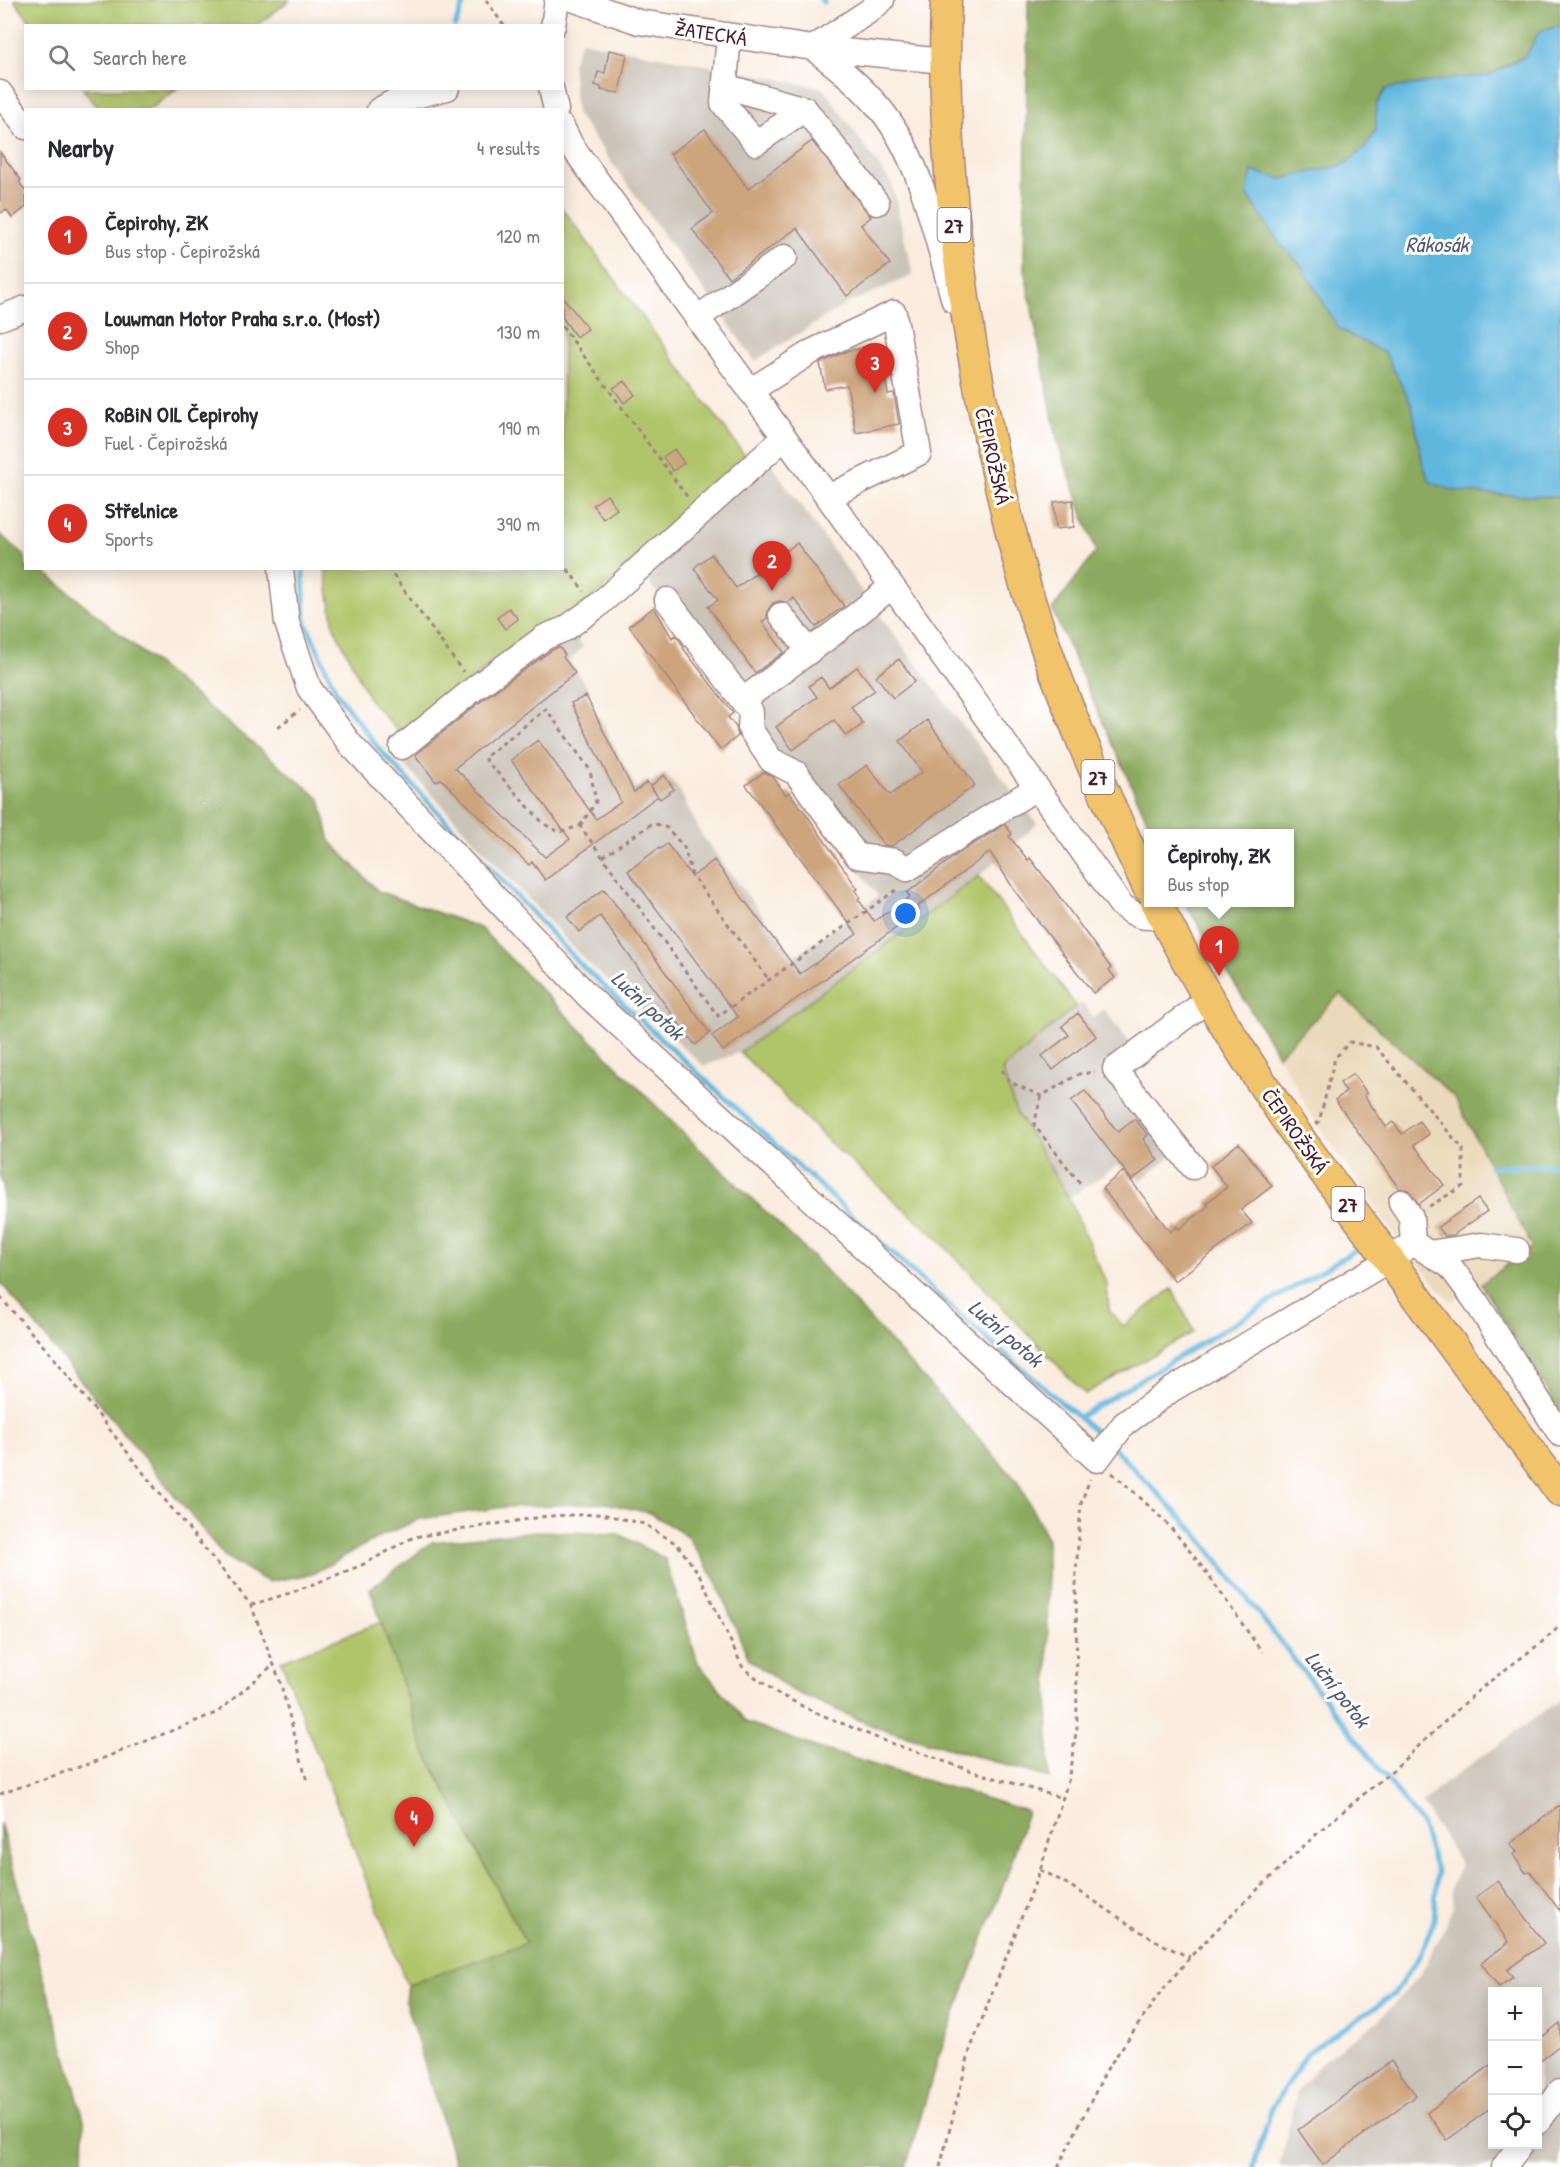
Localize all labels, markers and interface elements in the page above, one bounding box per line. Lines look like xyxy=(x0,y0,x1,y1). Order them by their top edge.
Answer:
street label: ŽATECKÁ xyxy=(673,13,749,53)
search box xyxy=(24,24,564,90)
icon: search xyxy=(45,41,78,74)
text: Search here xyxy=(93,42,187,72)
text: Nearby xyxy=(48,130,114,165)
text: 4 results xyxy=(477,134,540,161)
text: Čepirohy, ZK xyxy=(105,207,208,237)
road number: 27 xyxy=(938,208,970,242)
text: 1 xyxy=(64,222,71,249)
text: 120 m xyxy=(496,222,540,249)
water label: Rákosák xyxy=(1406,229,1470,259)
text: Bus stop · Čepirožská xyxy=(105,237,260,264)
text: Louwman Motor Praha s.r.o. (Most) xyxy=(105,303,381,333)
text: 2 xyxy=(63,318,72,345)
text: 130 m xyxy=(497,318,540,345)
text: Shop xyxy=(105,333,139,360)
pin: 3 xyxy=(856,344,894,393)
text: RoBiN OIL Čepirohy xyxy=(105,399,258,429)
street label: ČEPIROŽSKÁ xyxy=(968,405,1018,507)
text: 3 xyxy=(63,414,72,441)
text: 190 m xyxy=(498,414,540,441)
text: Fuel · Čepirožská xyxy=(105,429,227,456)
text: Střelnice xyxy=(105,495,178,525)
text: 4 xyxy=(64,510,71,537)
text: 390 m xyxy=(497,510,540,537)
text: Sports xyxy=(105,525,153,552)
pin: 2 xyxy=(752,542,792,591)
road number: 27 xyxy=(1082,760,1114,794)
popup xyxy=(1144,829,1294,907)
text: Čepirohy, ZK xyxy=(1167,840,1271,870)
text: Bus stop xyxy=(1167,870,1229,897)
your location xyxy=(891,899,920,928)
pin: 1 xyxy=(1200,926,1238,976)
water label: Luční potok xyxy=(605,964,692,1048)
street label: ČEPIROŽSKÁ xyxy=(1255,1082,1335,1180)
road number: 27 xyxy=(1332,1187,1364,1221)
water label: Luční potok xyxy=(962,1292,1051,1375)
water label: Luční potok xyxy=(1299,1645,1378,1735)
pin: 4 xyxy=(394,1798,434,1847)
map controls xyxy=(1488,1987,1542,2149)
button: + xyxy=(1488,1987,1542,2041)
button: − xyxy=(1488,2041,1542,2095)
button: locate xyxy=(1488,2095,1542,2149)

